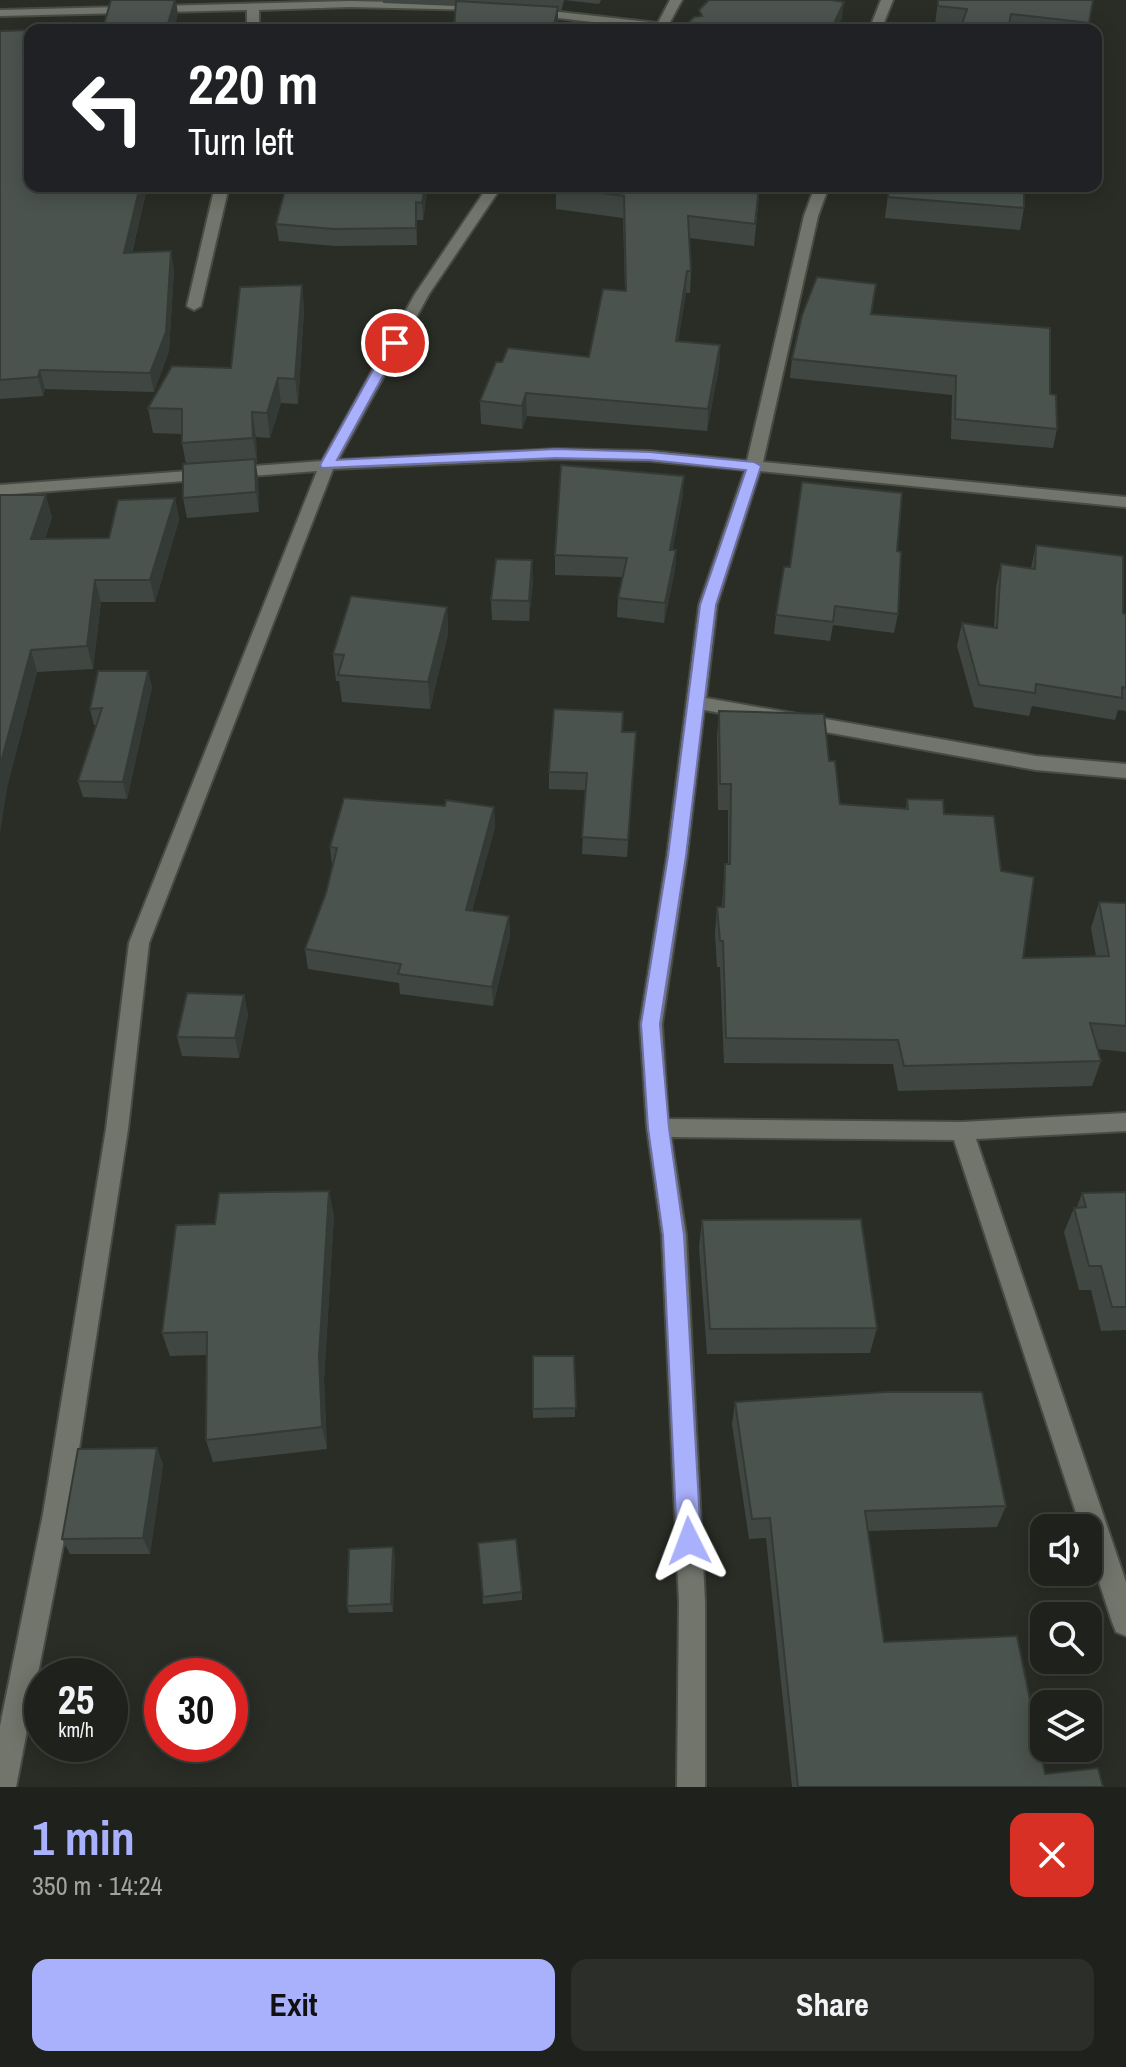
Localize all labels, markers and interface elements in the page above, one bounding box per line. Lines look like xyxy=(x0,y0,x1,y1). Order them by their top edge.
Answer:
text: 220 m xyxy=(188,46,318,121)
icon: left xyxy=(56,56,160,160)
text: Turn left xyxy=(188,118,294,166)
pin xyxy=(361,309,429,377)
icon: arrive xyxy=(373,321,417,365)
position arrow xyxy=(647,1499,731,1583)
map controls xyxy=(1030,1514,1102,1762)
button: sound xyxy=(1030,1514,1102,1586)
button: search xyxy=(1030,1602,1102,1674)
speed limit sign: 30 xyxy=(144,1658,248,1762)
text: 25 xyxy=(58,1673,94,1726)
button: layers xyxy=(1030,1690,1102,1762)
text: km/h xyxy=(58,1716,94,1743)
text: 1 min xyxy=(32,1805,135,1870)
button: close xyxy=(1010,1813,1094,1897)
text: 350 m · 14:24 xyxy=(32,1868,162,1903)
button: Exit xyxy=(32,1959,555,2051)
button: Share xyxy=(571,1959,1094,2051)

